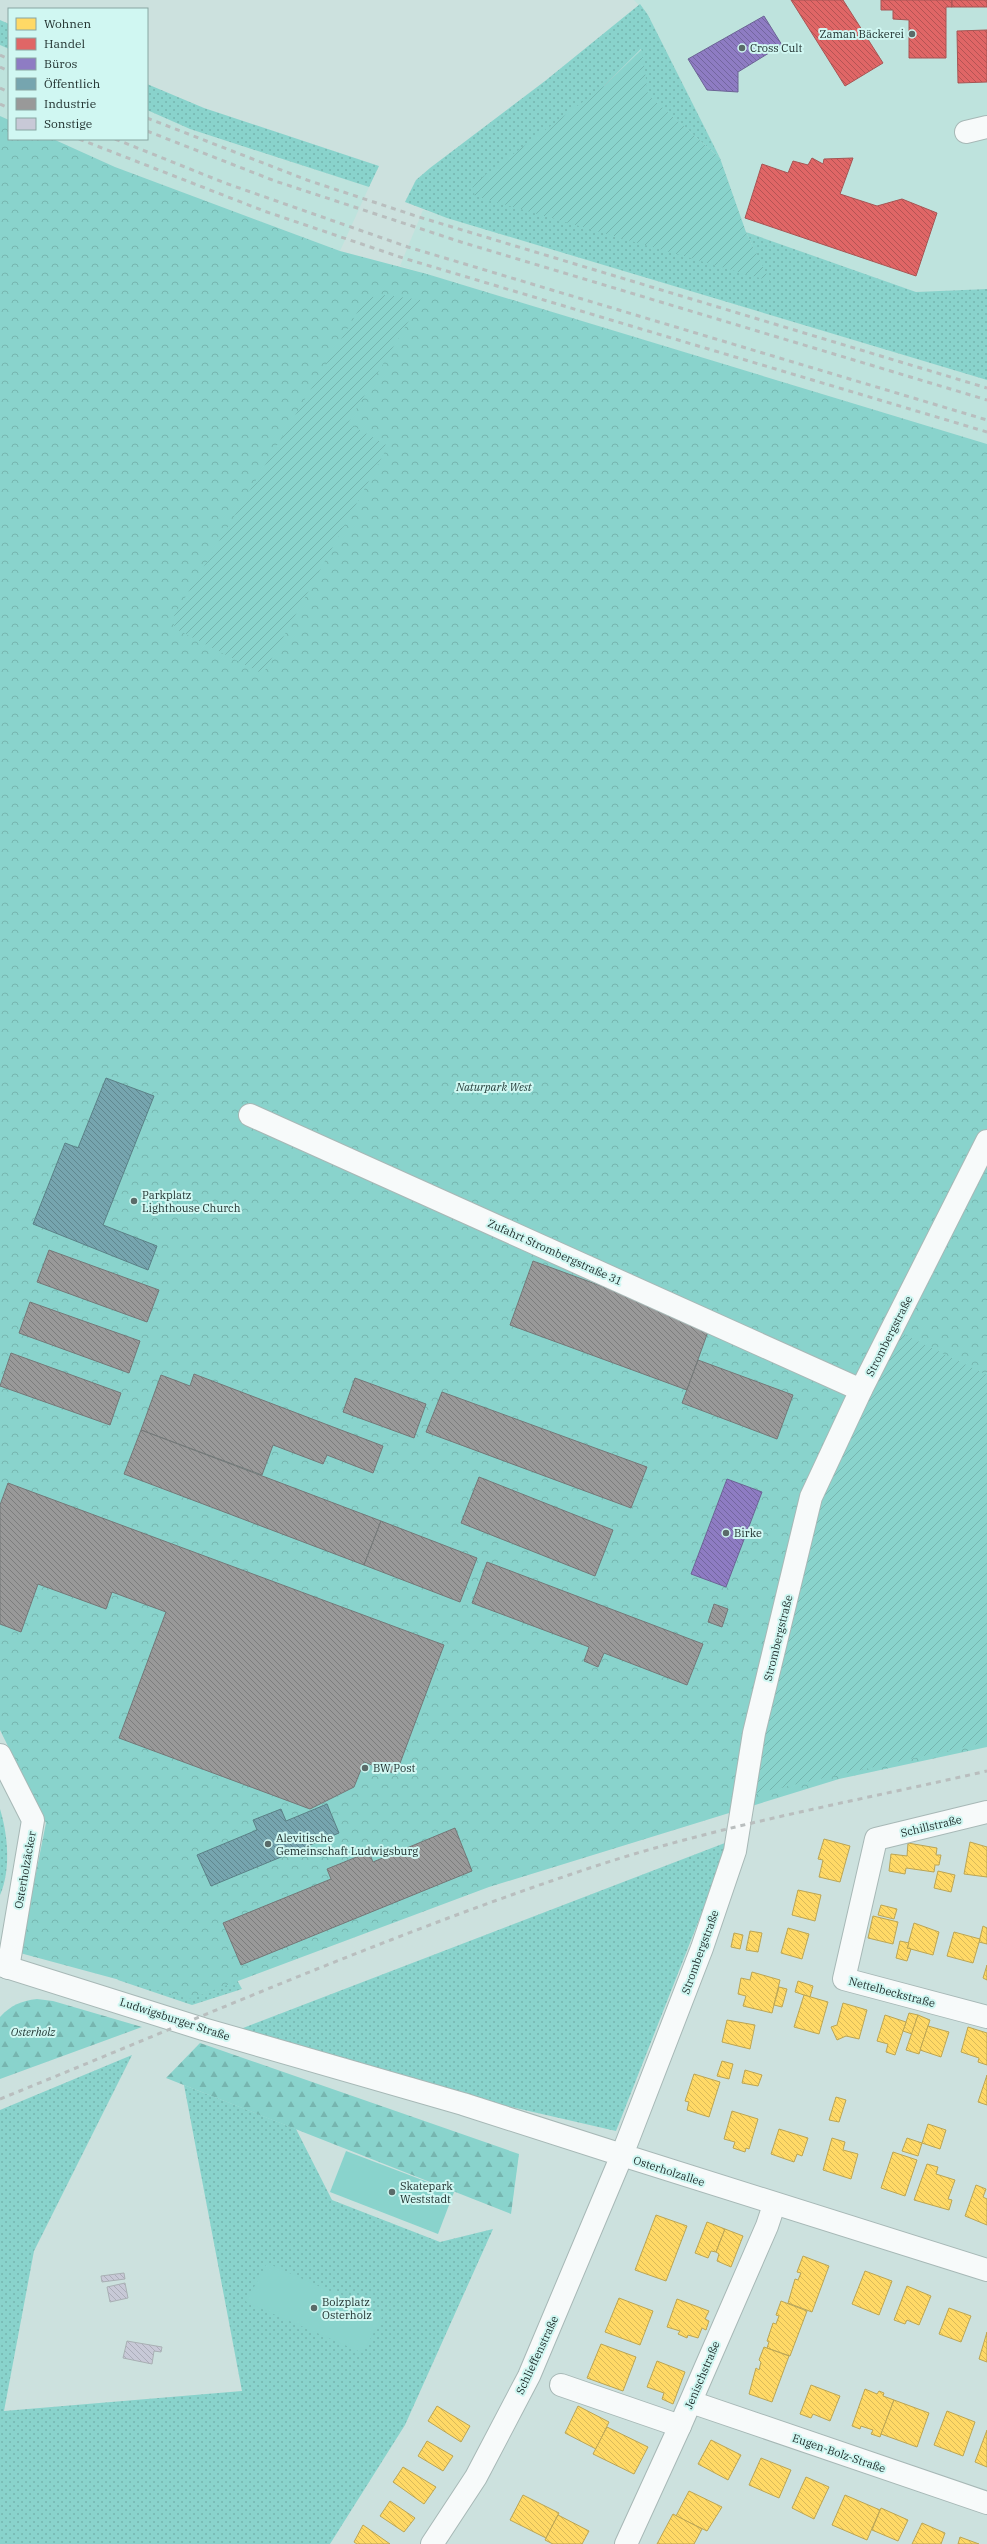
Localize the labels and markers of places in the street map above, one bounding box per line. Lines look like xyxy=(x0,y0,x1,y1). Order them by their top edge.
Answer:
place label: Zaman Bäckerei xyxy=(819,27,905,41)
marker: Zaman Bäckerei xyxy=(907,29,917,39)
place label: Cross Cult xyxy=(750,41,803,55)
marker: Cross Cult xyxy=(737,43,747,53)
place label: Parkplatz Lighthouse Church xyxy=(142,1188,241,1215)
marker: Parkplatz Lighthouse Church xyxy=(129,1196,139,1206)
place label: Birke xyxy=(734,1526,762,1540)
marker: Birke xyxy=(721,1528,731,1538)
place label: BW Post xyxy=(373,1761,415,1775)
marker: BW Post xyxy=(360,1763,370,1773)
place label: Alevitische Gemeinschaft Ludwigsburg xyxy=(276,1831,418,1858)
marker: Alevitische Gemeinschaft Ludwigsburg xyxy=(263,1839,273,1849)
place label: Skatepark Weststadt xyxy=(400,2179,453,2206)
marker: Skatepark Weststadt xyxy=(387,2187,397,2197)
place label: Bolzplatz Osterholz xyxy=(322,2295,372,2322)
marker: Bolzplatz Osterholz xyxy=(309,2303,319,2313)

